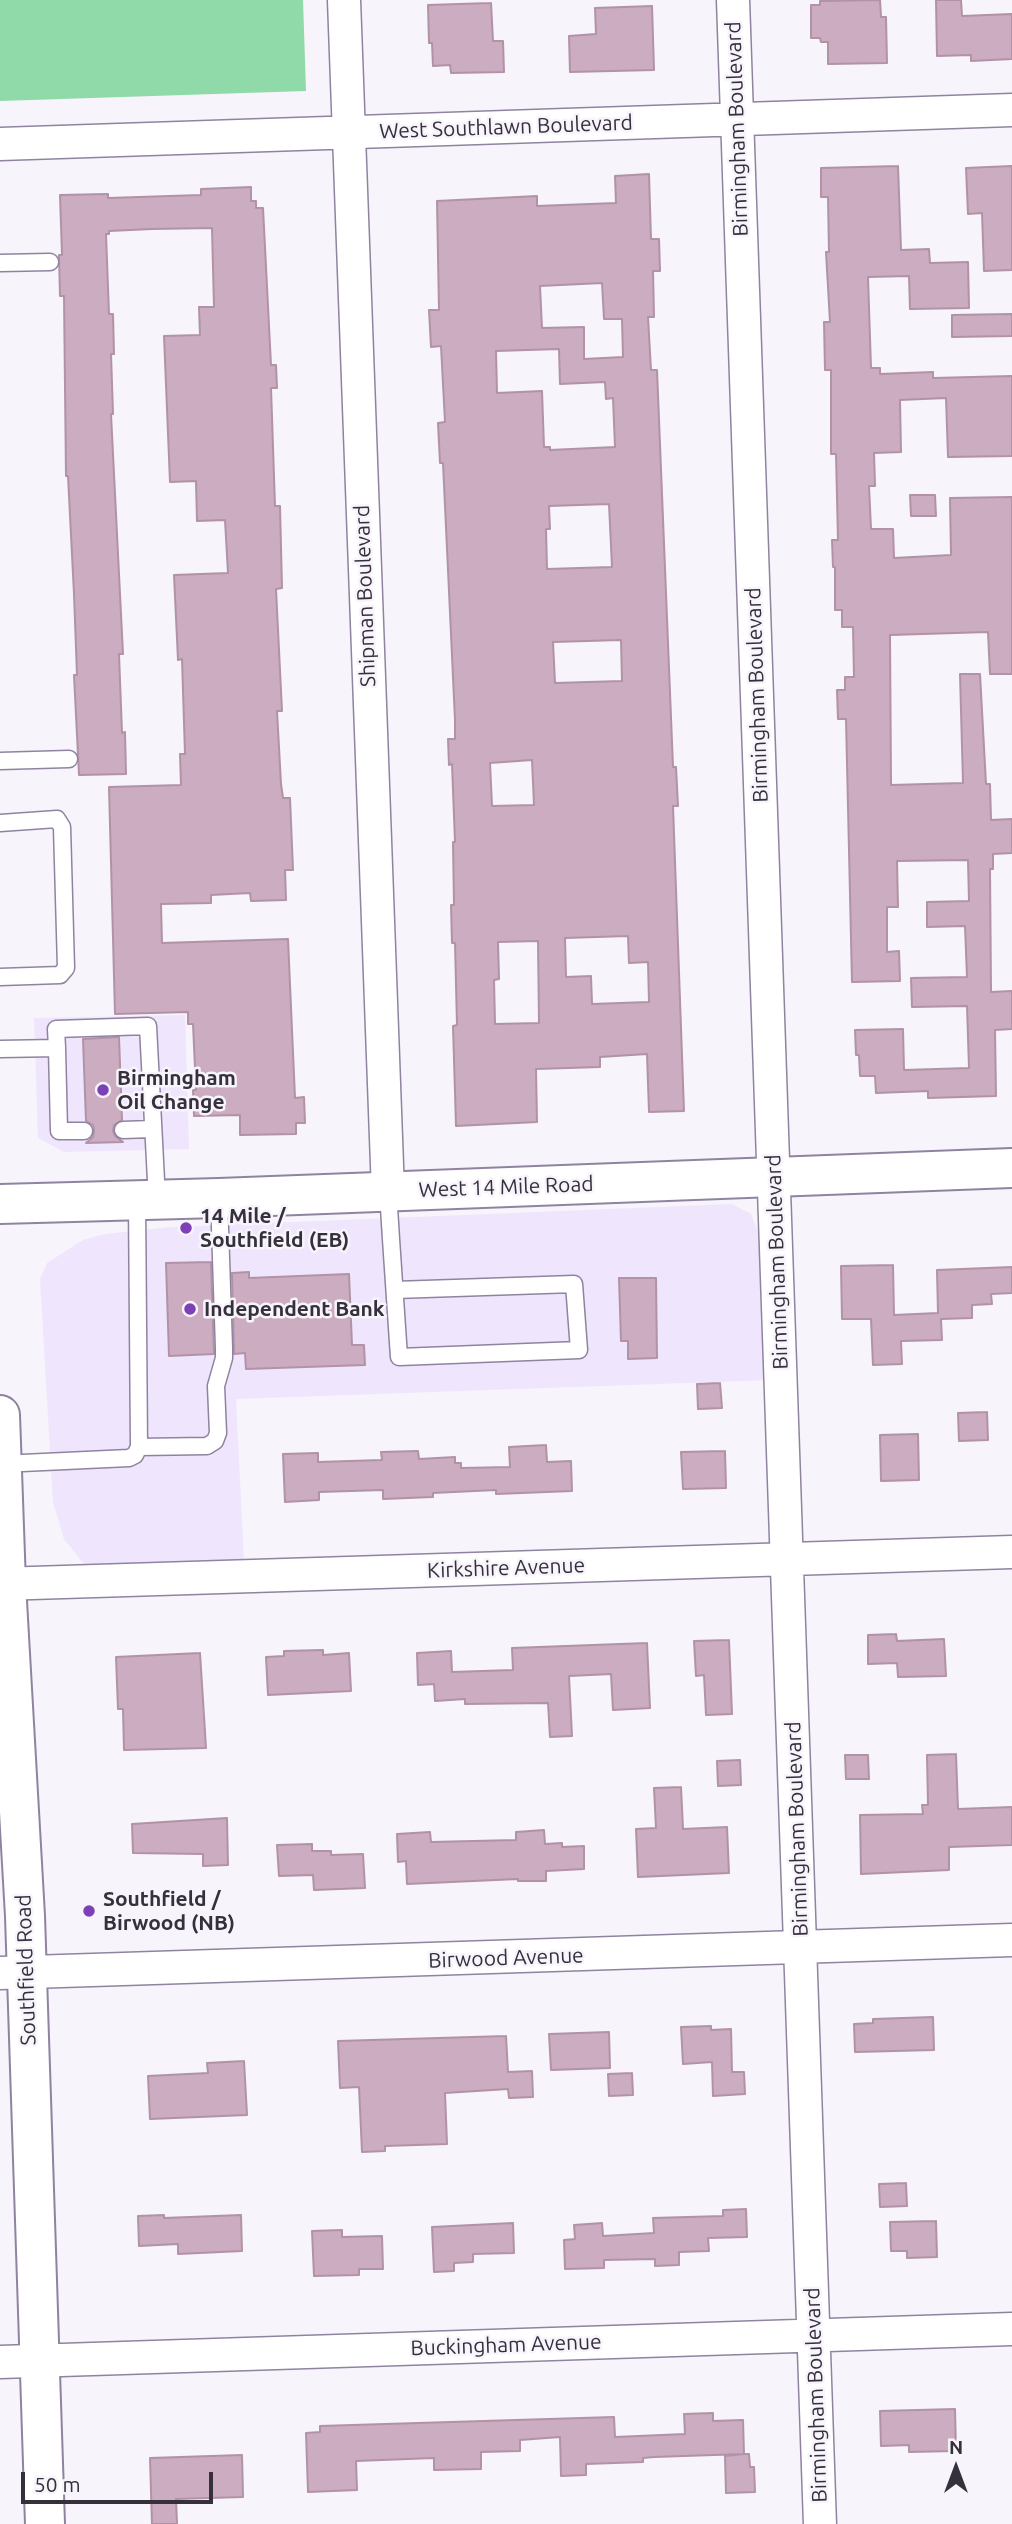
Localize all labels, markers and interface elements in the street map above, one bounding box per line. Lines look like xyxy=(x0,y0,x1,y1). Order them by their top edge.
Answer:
street label: Birmingham Boulevard xyxy=(721,21,753,237)
street label: West Southlawn Boulevard xyxy=(379,110,633,144)
street label: Shipman Boulevard xyxy=(349,505,381,687)
street label: Birmingham Boulevard xyxy=(741,587,773,803)
place label: Birmingham Oil Change xyxy=(117,1065,236,1115)
marker: Birmingham Oil Change xyxy=(95,1082,111,1098)
street label: Birmingham Boulevard xyxy=(761,1154,793,1370)
street label: West 14 Mile Road xyxy=(418,1171,594,1203)
place label: 14 Mile / Southfield (EB) xyxy=(200,1203,349,1253)
marker: 14 Mile / Southfield (EB) xyxy=(178,1220,194,1236)
place label: Independent Bank xyxy=(204,1296,385,1322)
marker: Independent Bank xyxy=(182,1301,198,1317)
street label: Kirkshire Avenue xyxy=(427,1553,585,1583)
street label: Birmingham Boulevard xyxy=(781,1721,813,1937)
place label: Southfield / Birwood (NB) xyxy=(103,1886,235,1936)
street label: Southfield Road xyxy=(11,1894,41,2046)
marker: Southfield / Birwood (NB) xyxy=(81,1903,97,1919)
street label: Birwood Avenue xyxy=(428,1943,584,1973)
street label: Birmingham Boulevard xyxy=(800,2287,832,2503)
street label: Buckingham Avenue xyxy=(410,2329,602,2361)
north arrow xyxy=(921,2433,991,2503)
text: N xyxy=(949,2436,963,2458)
scale bar xyxy=(24,2458,217,2502)
text: 50 m xyxy=(34,2472,81,2496)

